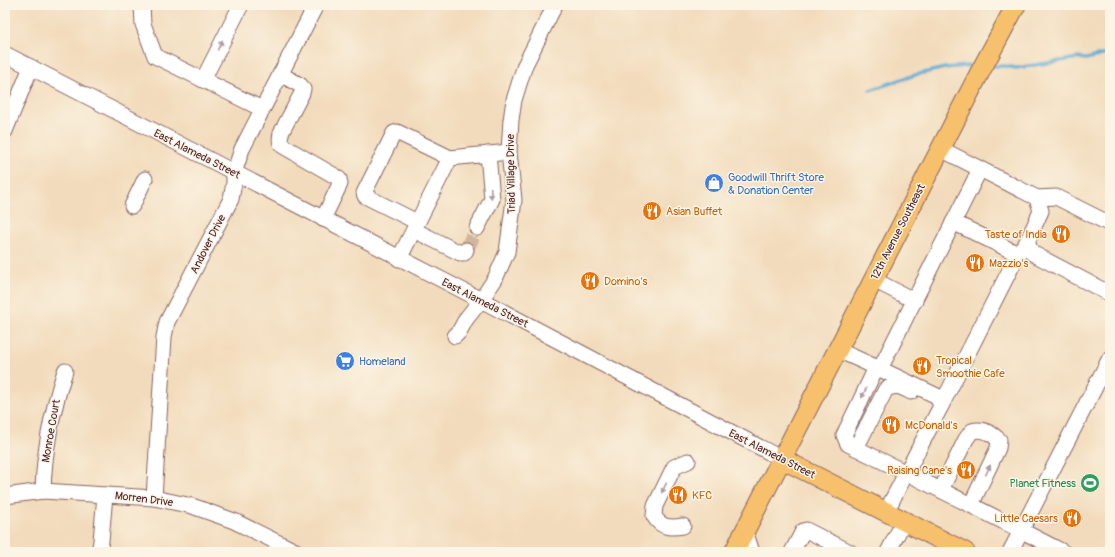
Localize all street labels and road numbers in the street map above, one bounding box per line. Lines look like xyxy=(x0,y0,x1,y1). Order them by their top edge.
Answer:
street label: East Alameda Street xyxy=(152,127,243,182)
street label: Triad Village Drive xyxy=(504,133,518,214)
street label: 12th Avenue Southeast xyxy=(868,181,928,282)
street label: Andover Drive xyxy=(188,212,229,276)
street label: East Alameda Street xyxy=(440,276,531,331)
street label: Monroe Court xyxy=(39,398,63,464)
street label: East Alameda Street xyxy=(727,427,818,482)
street label: Morren Drive xyxy=(114,489,175,509)

